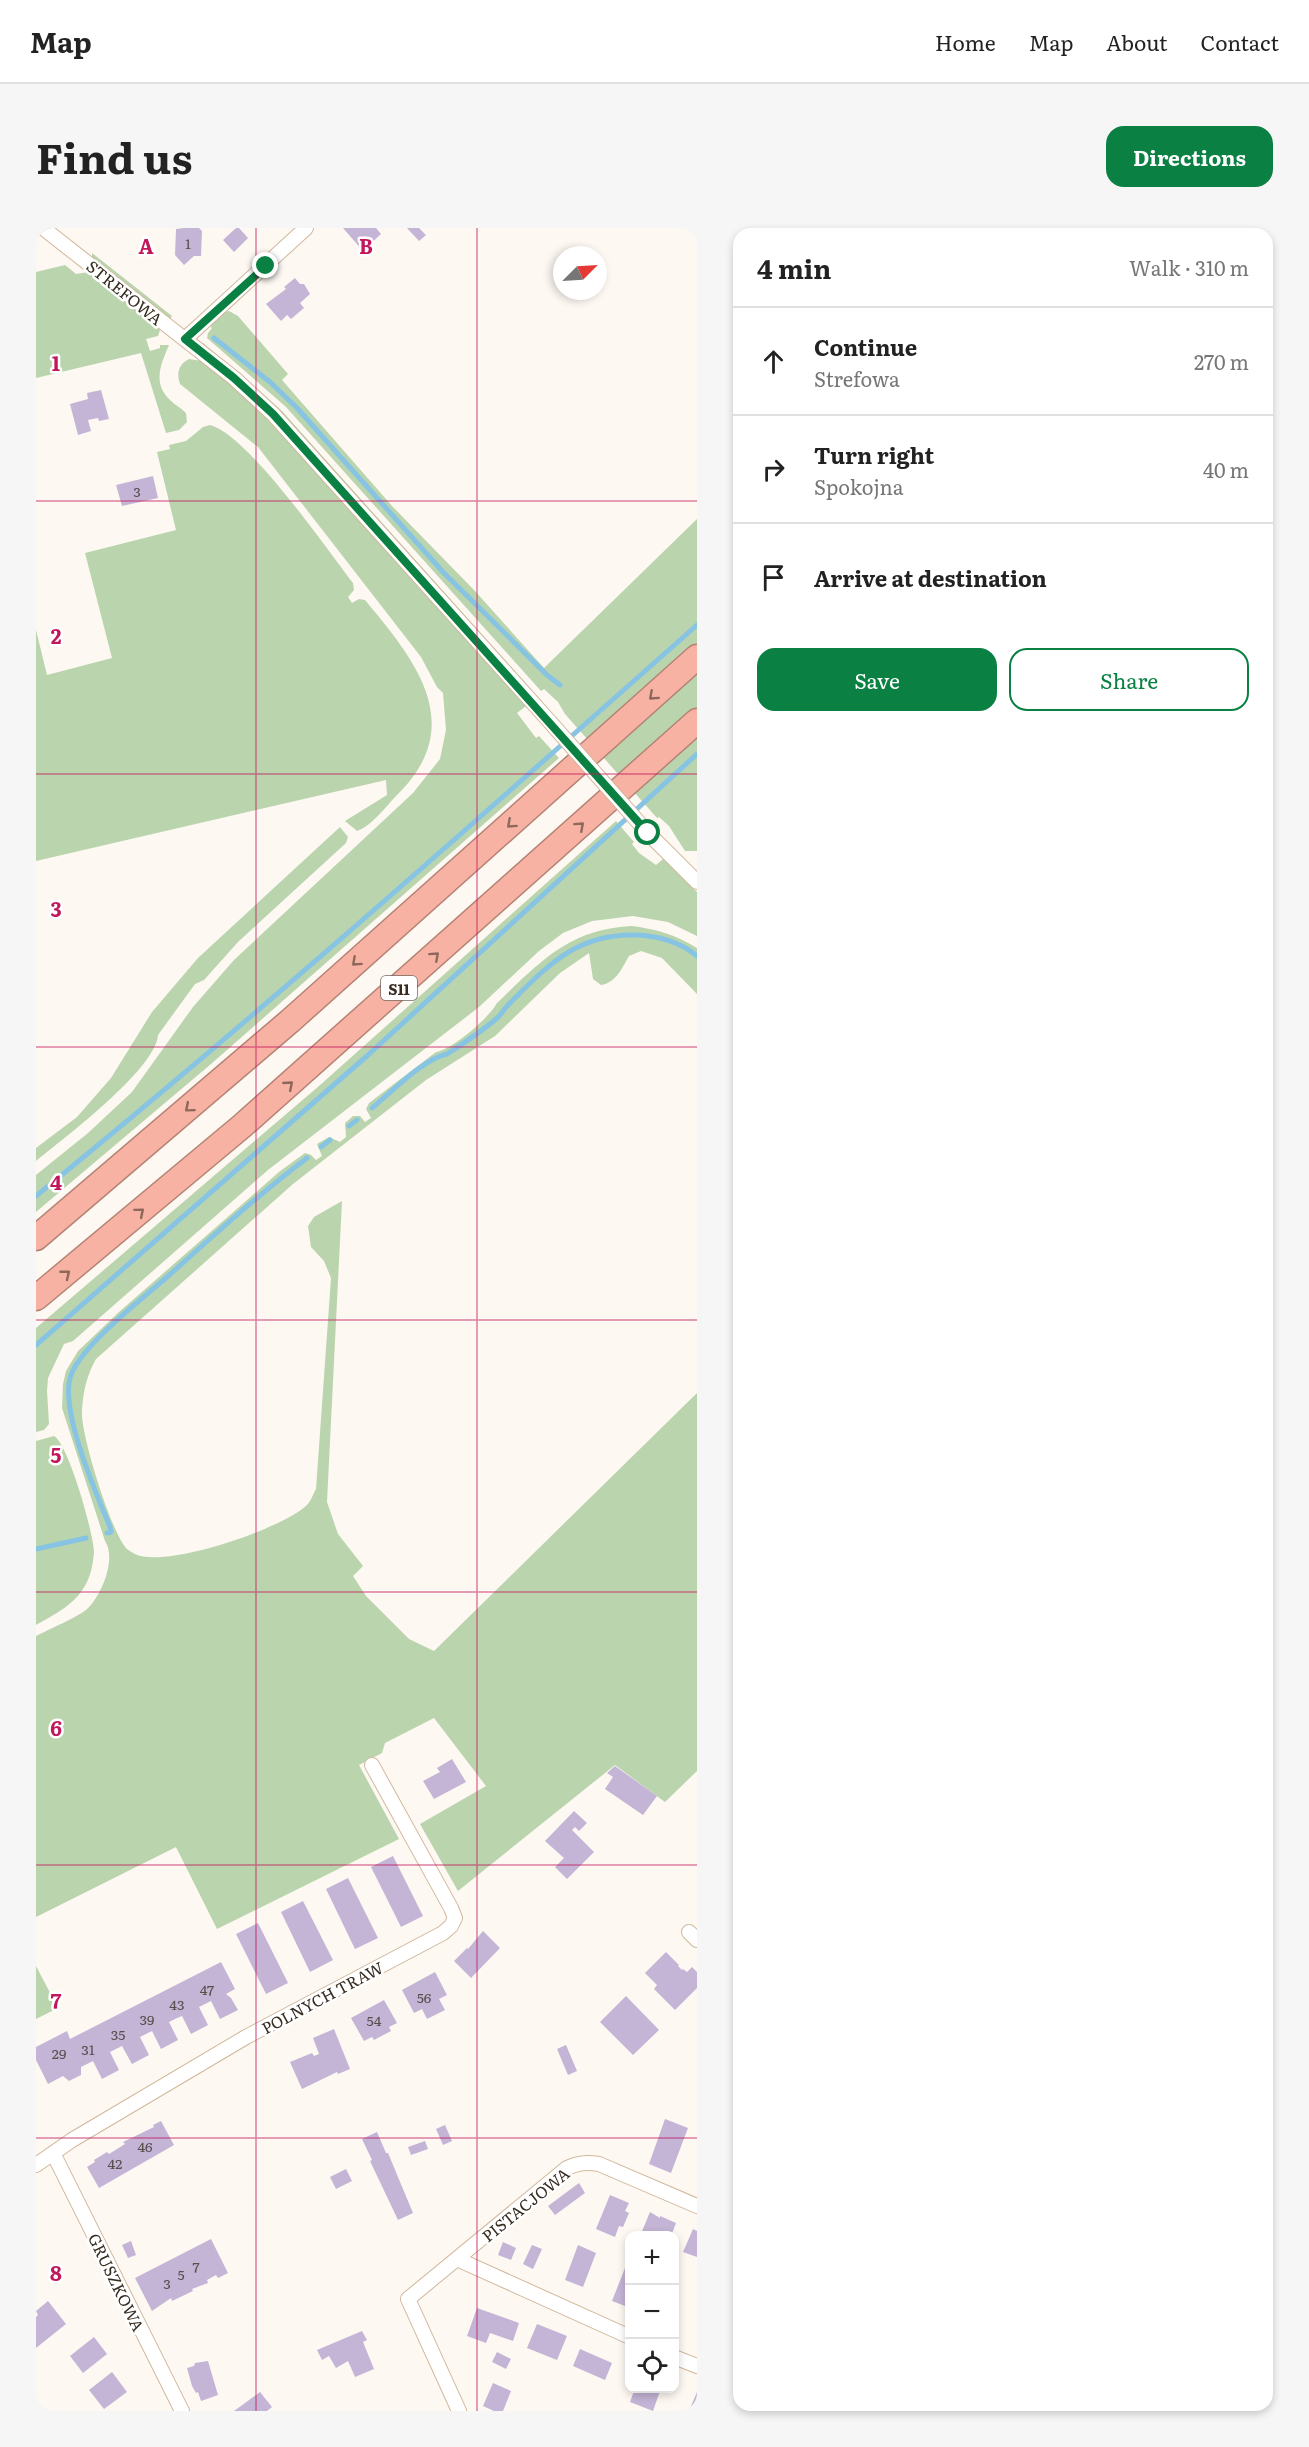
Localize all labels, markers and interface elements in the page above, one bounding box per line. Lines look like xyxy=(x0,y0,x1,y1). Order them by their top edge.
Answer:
text: Map xyxy=(30,20,92,62)
text: Home xyxy=(935,26,996,57)
text: Map xyxy=(1029,26,1073,57)
text: About xyxy=(1106,26,1168,57)
text: Contact xyxy=(1201,26,1279,57)
text: Find us xyxy=(36,125,193,187)
button: Directions xyxy=(1106,126,1273,187)
text: A xyxy=(138,230,154,260)
text: B xyxy=(359,230,373,260)
house number: 1 xyxy=(185,233,191,253)
north arrow xyxy=(553,246,607,300)
text: 4 min xyxy=(757,248,831,287)
route end xyxy=(252,252,278,278)
text: Walk · 310 m xyxy=(1129,252,1249,282)
street label: STREFOWA xyxy=(82,254,168,330)
text: Continue xyxy=(814,330,917,363)
icon: ahead xyxy=(757,345,790,378)
text: 270 m xyxy=(1194,346,1249,376)
text: 1 xyxy=(52,347,60,377)
text: Strefowa xyxy=(814,363,900,393)
text: Turn right xyxy=(814,438,934,471)
icon: right xyxy=(757,453,790,486)
text: 40 m xyxy=(1203,454,1249,484)
text: Spokojna xyxy=(814,471,904,501)
house number: 3 xyxy=(133,481,141,501)
icon: arrive xyxy=(757,561,790,594)
text: Arrive at destination xyxy=(814,561,1047,594)
text: 2 xyxy=(51,620,62,650)
button: Save xyxy=(757,648,997,711)
button: Share xyxy=(1009,648,1249,711)
one-way arrow xyxy=(650,689,660,700)
one-way arrow xyxy=(507,816,518,827)
route start xyxy=(634,819,660,845)
one-way arrow xyxy=(573,822,584,833)
text: 3 xyxy=(50,893,62,923)
one-way arrow xyxy=(428,952,439,963)
one-way arrow xyxy=(352,955,363,966)
road number: S11 xyxy=(381,976,417,1000)
one-way arrow xyxy=(282,1081,292,1092)
one-way arrow xyxy=(185,1101,196,1112)
text: 4 xyxy=(50,1166,62,1196)
one-way arrow xyxy=(133,1208,144,1219)
one-way arrow xyxy=(59,1270,70,1281)
text: 5 xyxy=(51,1439,62,1469)
text: 6 xyxy=(50,1712,62,1742)
street label: POLNYCH TRAW xyxy=(257,1954,388,2039)
house number: 47 xyxy=(200,1979,214,1999)
text: 7 xyxy=(51,1985,62,2015)
house number: 56 xyxy=(417,1987,432,2007)
house number: 43 xyxy=(169,1994,185,2014)
house number: 39 xyxy=(140,2009,154,2029)
house number: 54 xyxy=(367,2010,382,2030)
house number: 35 xyxy=(111,2024,125,2044)
house number: 31 xyxy=(81,2039,95,2059)
house number: 29 xyxy=(52,2043,66,2063)
house number: 46 xyxy=(137,2136,153,2156)
house number: 42 xyxy=(108,2153,122,2173)
street label: PISTACJOWA xyxy=(476,2161,574,2247)
street label: GRUSZKOWA xyxy=(83,2229,151,2335)
map controls xyxy=(625,2231,679,2393)
button: + xyxy=(625,2231,679,2285)
house number: 7 xyxy=(192,2256,200,2276)
text: 8 xyxy=(50,2257,62,2287)
house number: 5 xyxy=(177,2264,185,2284)
house number: 3 xyxy=(163,2273,171,2293)
button: − xyxy=(625,2285,679,2339)
button: locate xyxy=(625,2339,679,2393)

